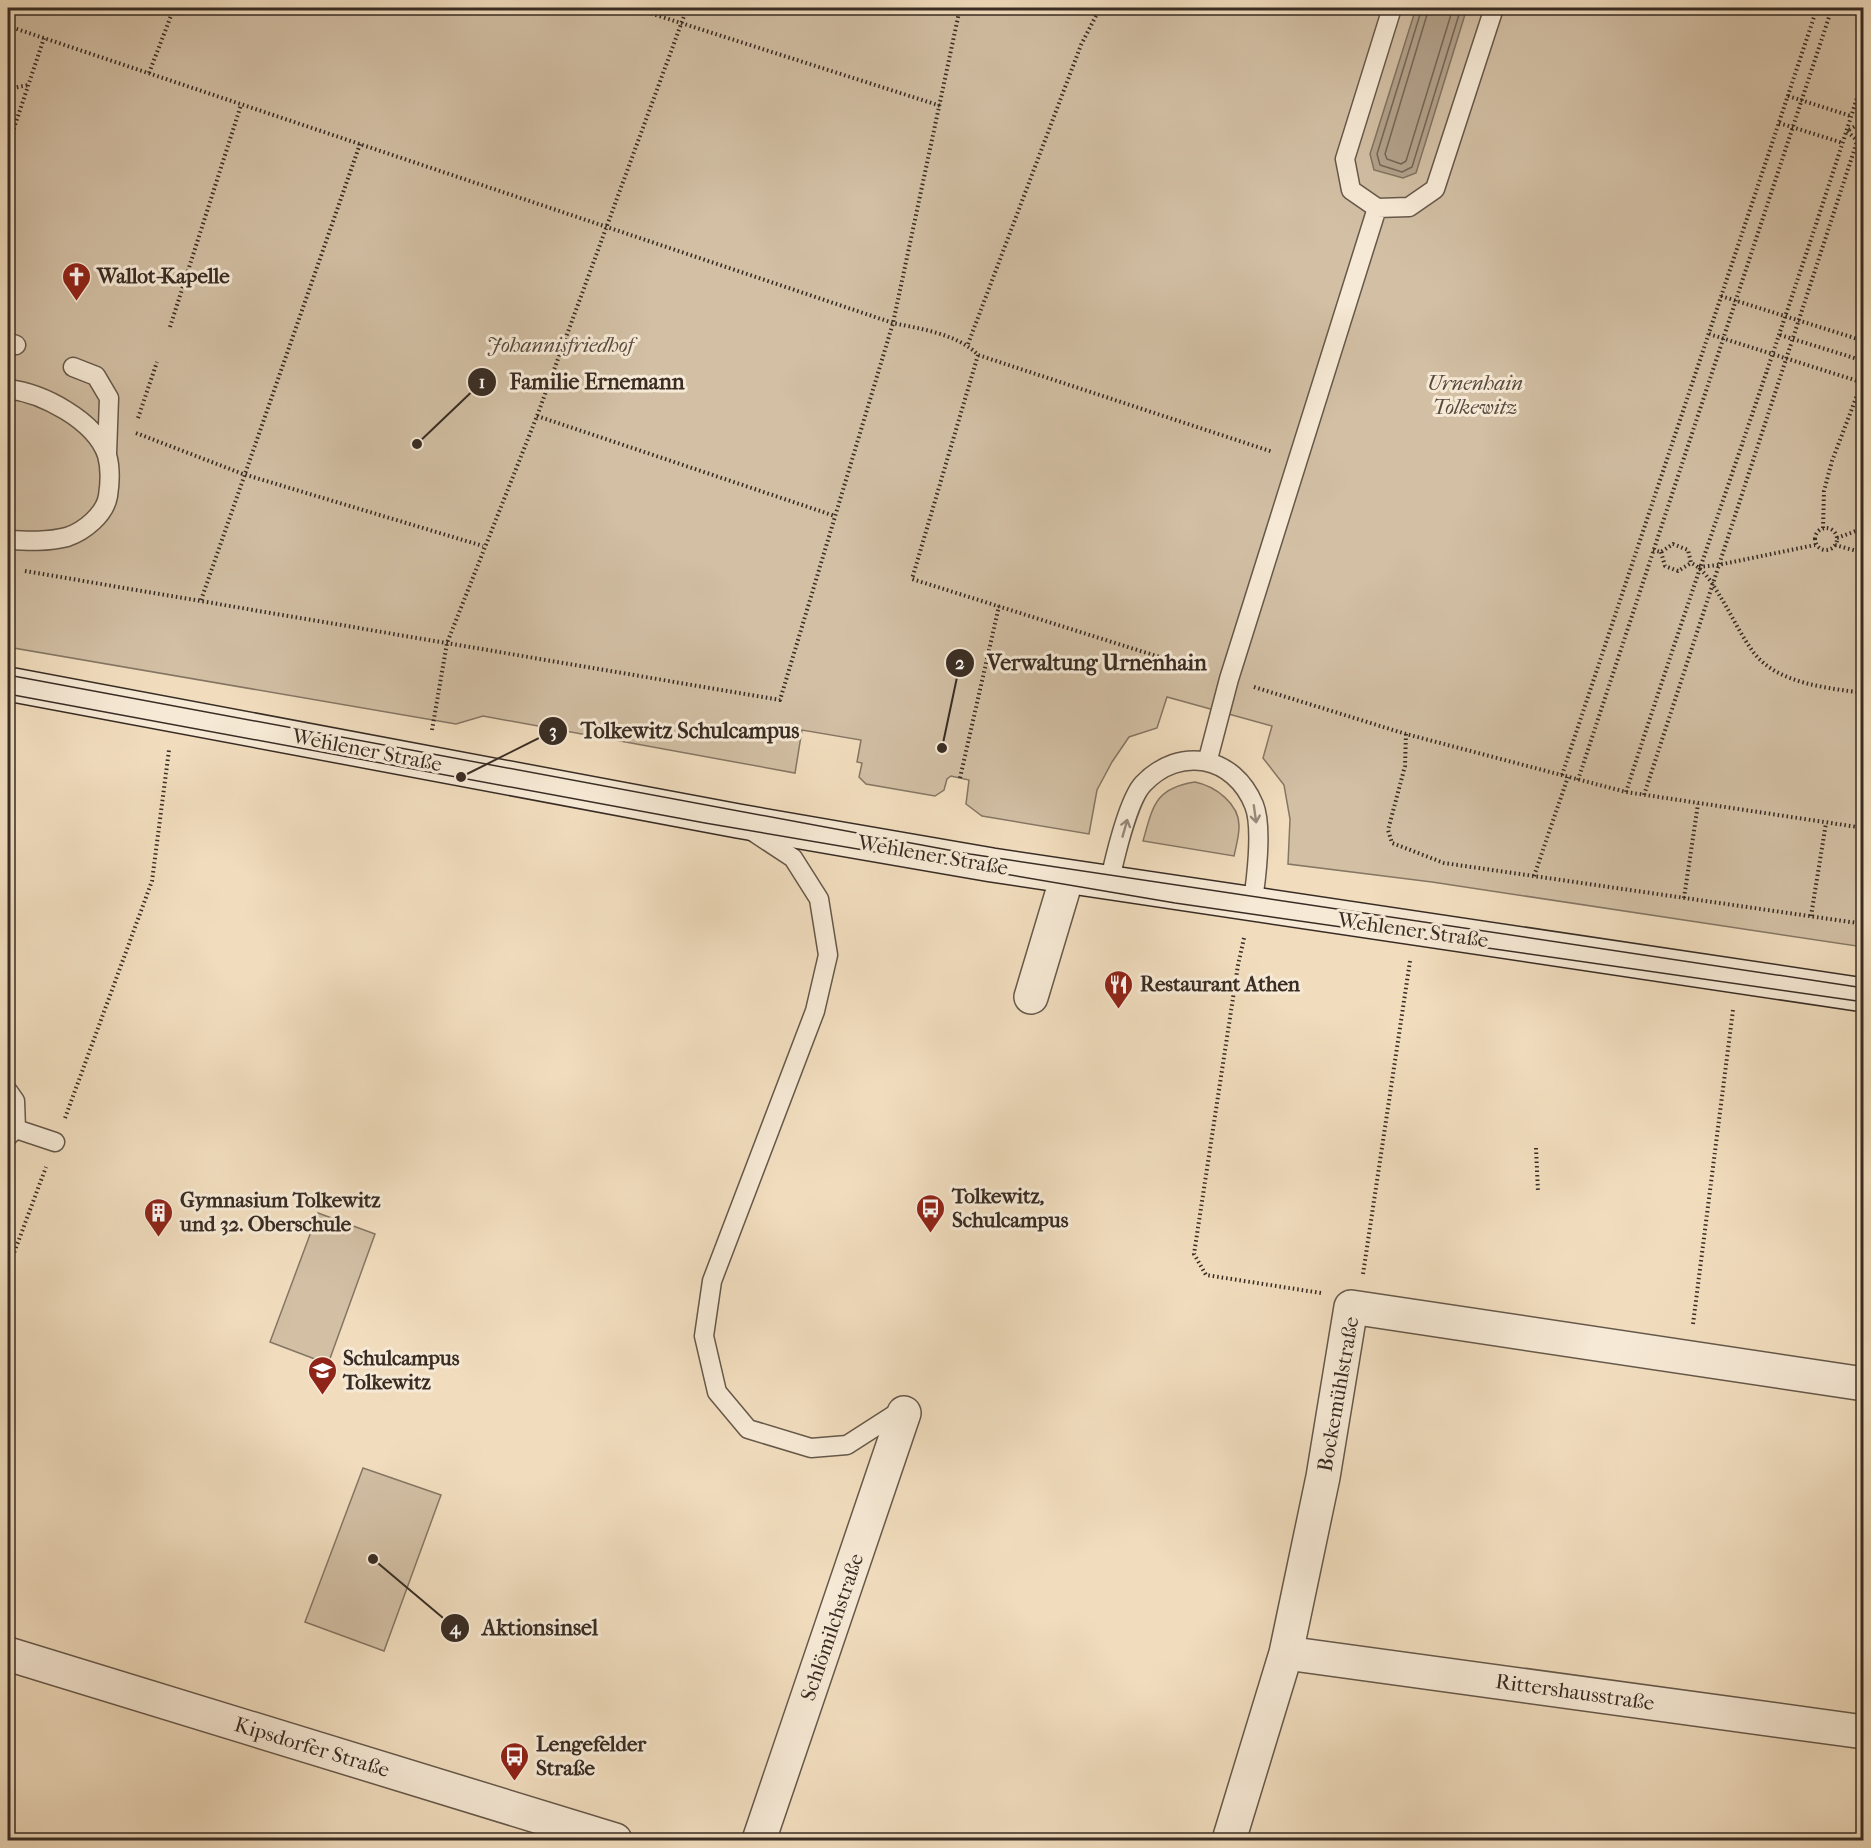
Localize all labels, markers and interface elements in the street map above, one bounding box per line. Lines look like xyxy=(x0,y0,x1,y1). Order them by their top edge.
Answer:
church icon: Wallot-Kapelle xyxy=(60,260,92,302)
place label: Wallot-Kapelle xyxy=(96,264,230,288)
park label: Johannisfriedhof xyxy=(487,333,638,357)
callout: Familie Ernemann xyxy=(467,362,696,402)
text: Familie Ernemann xyxy=(508,369,685,395)
park label: Urnenhain Tolkewitz xyxy=(1427,371,1523,419)
text: 1 xyxy=(479,372,485,393)
callout: Verwaltung Urnenhain xyxy=(945,643,1219,683)
text: Verwaltung Urnenhain xyxy=(986,650,1207,676)
text: 2 xyxy=(955,653,965,674)
callout: Tolkewitz Schulcampus xyxy=(538,711,811,751)
text: Tolkewitz Schulcampus xyxy=(580,718,799,744)
text: 3 xyxy=(549,721,557,742)
street label: Wehlener Straße xyxy=(289,724,444,776)
one-way arrow xyxy=(1249,803,1260,823)
one-way arrow xyxy=(1120,819,1131,838)
street label: Wehlener Straße xyxy=(855,830,1010,880)
street label: Wehlener Straße xyxy=(1335,907,1490,952)
restaurant icon: Restaurant Athen xyxy=(1103,968,1135,1010)
place label: Restaurant Athen xyxy=(1140,972,1301,996)
place label: Tolkewitz, Schulcampus xyxy=(951,1184,1069,1232)
place label: Gymnasium Tolkewitz und 32. Oberschule xyxy=(179,1188,381,1236)
bus stop icon: Tolkewitz, Schulcampus xyxy=(915,1192,947,1234)
building icon: Gymnasium Tolkewitz und 32. Oberschule xyxy=(143,1196,175,1238)
street label: Bockemühlstraße xyxy=(1313,1315,1363,1473)
place label: Schulcampus Tolkewitz xyxy=(342,1346,460,1394)
school or university icon: Schulcampus Tolkewitz xyxy=(306,1354,338,1396)
street label: Schlömilchstraße xyxy=(796,1550,868,1704)
callout: Aktionsinsel xyxy=(440,1608,610,1648)
text: Aktionsinsel xyxy=(480,1615,599,1641)
text: 4 xyxy=(449,1618,462,1639)
street label: Rittershausstraße xyxy=(1494,1669,1656,1715)
street label: Kipsdorfer Straße xyxy=(232,1712,392,1782)
place label: Lengefelder Straße xyxy=(536,1732,647,1780)
bus stop icon: Lengefelder Straße xyxy=(499,1740,531,1782)

